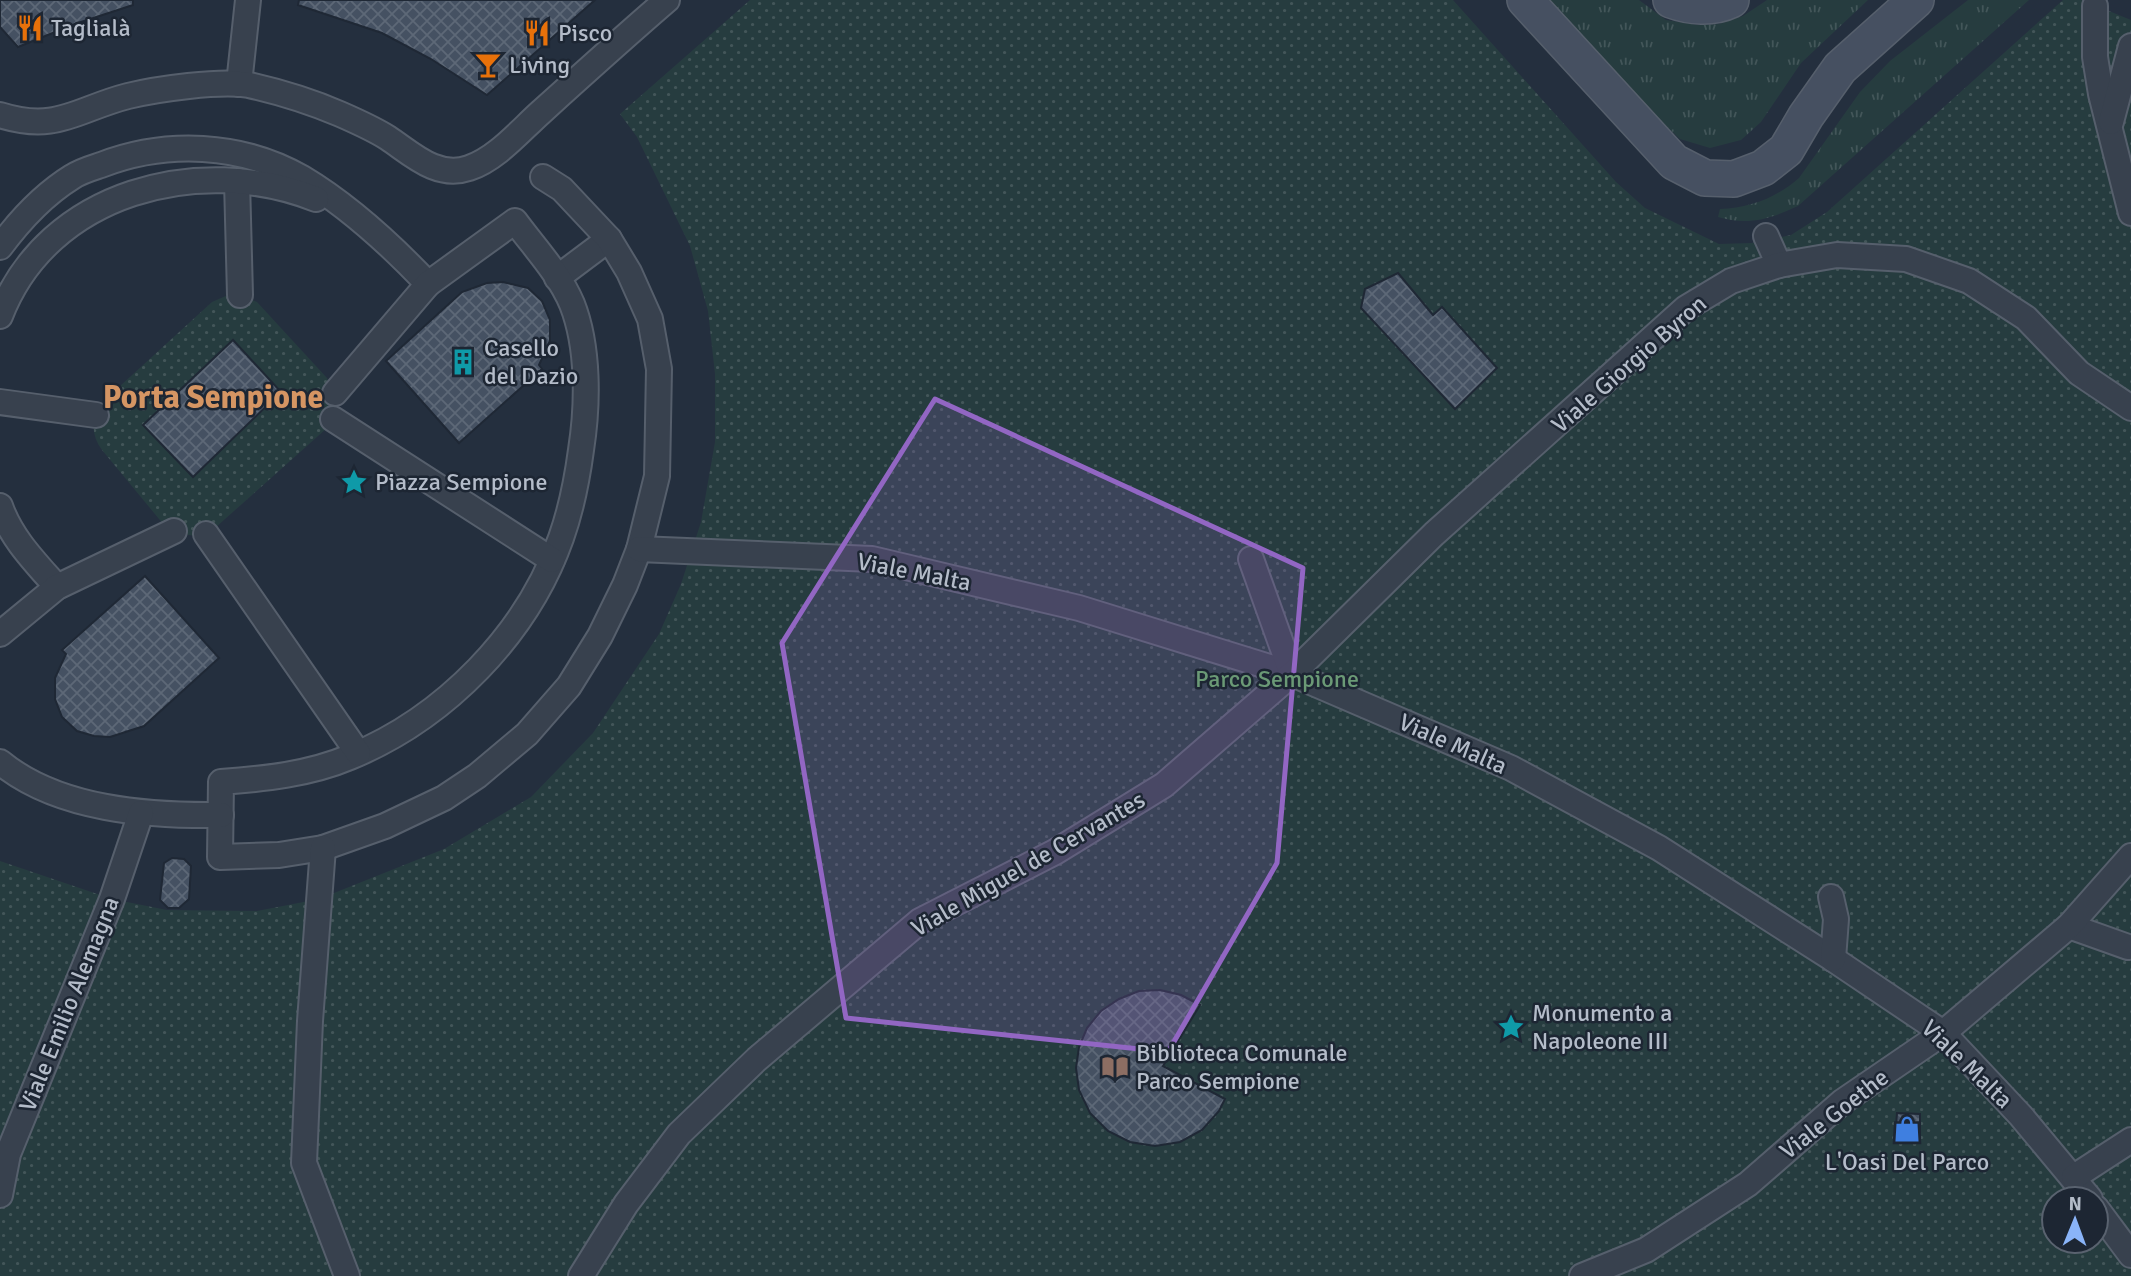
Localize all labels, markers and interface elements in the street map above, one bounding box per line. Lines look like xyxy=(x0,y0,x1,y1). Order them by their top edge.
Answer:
restaurant icon: Taglialà xyxy=(15,13,45,43)
place label: Taglialà xyxy=(51,13,131,43)
restaurant icon: Pisco xyxy=(522,18,552,48)
place label: Pisco xyxy=(558,18,612,48)
bar icon: Living xyxy=(473,50,503,80)
place label: Living xyxy=(509,50,570,80)
street label: Viale Giorgio Byron xyxy=(1545,288,1713,440)
place label: Casello del Dazio xyxy=(484,333,578,391)
building icon: Casello del Dazio xyxy=(448,347,478,377)
district label: Porta Sempione xyxy=(103,378,323,417)
place icon: Piazza Sempione xyxy=(339,467,369,497)
place label: Piazza Sempione xyxy=(375,467,547,497)
street label: Viale Malta xyxy=(855,546,973,598)
park label: Parco Sempione xyxy=(1195,664,1359,694)
street label: Viale Malta xyxy=(1394,707,1512,781)
street label: Viale Miguel de Cervantes xyxy=(906,785,1150,943)
street label: Viale Emilio Alemagna xyxy=(12,892,126,1116)
place label: Monumento a Napoleone III xyxy=(1532,998,1672,1056)
place icon: Monumento a Napoleone III xyxy=(1496,1012,1526,1042)
street label: Viale Malta xyxy=(1915,1013,2019,1115)
place label: Biblioteca Comunale Parco Sempione xyxy=(1136,1038,1347,1096)
library icon: Biblioteca Comunale Parco Sempione xyxy=(1100,1052,1130,1082)
street label: Viale Goethe xyxy=(1774,1062,1894,1166)
shop icon: L'Oasi Del Parco xyxy=(1892,1114,1922,1144)
place label: L'Oasi Del Parco xyxy=(1825,1147,1989,1177)
north arrow xyxy=(2040,1185,2110,1255)
text: N xyxy=(2068,1192,2082,1216)

